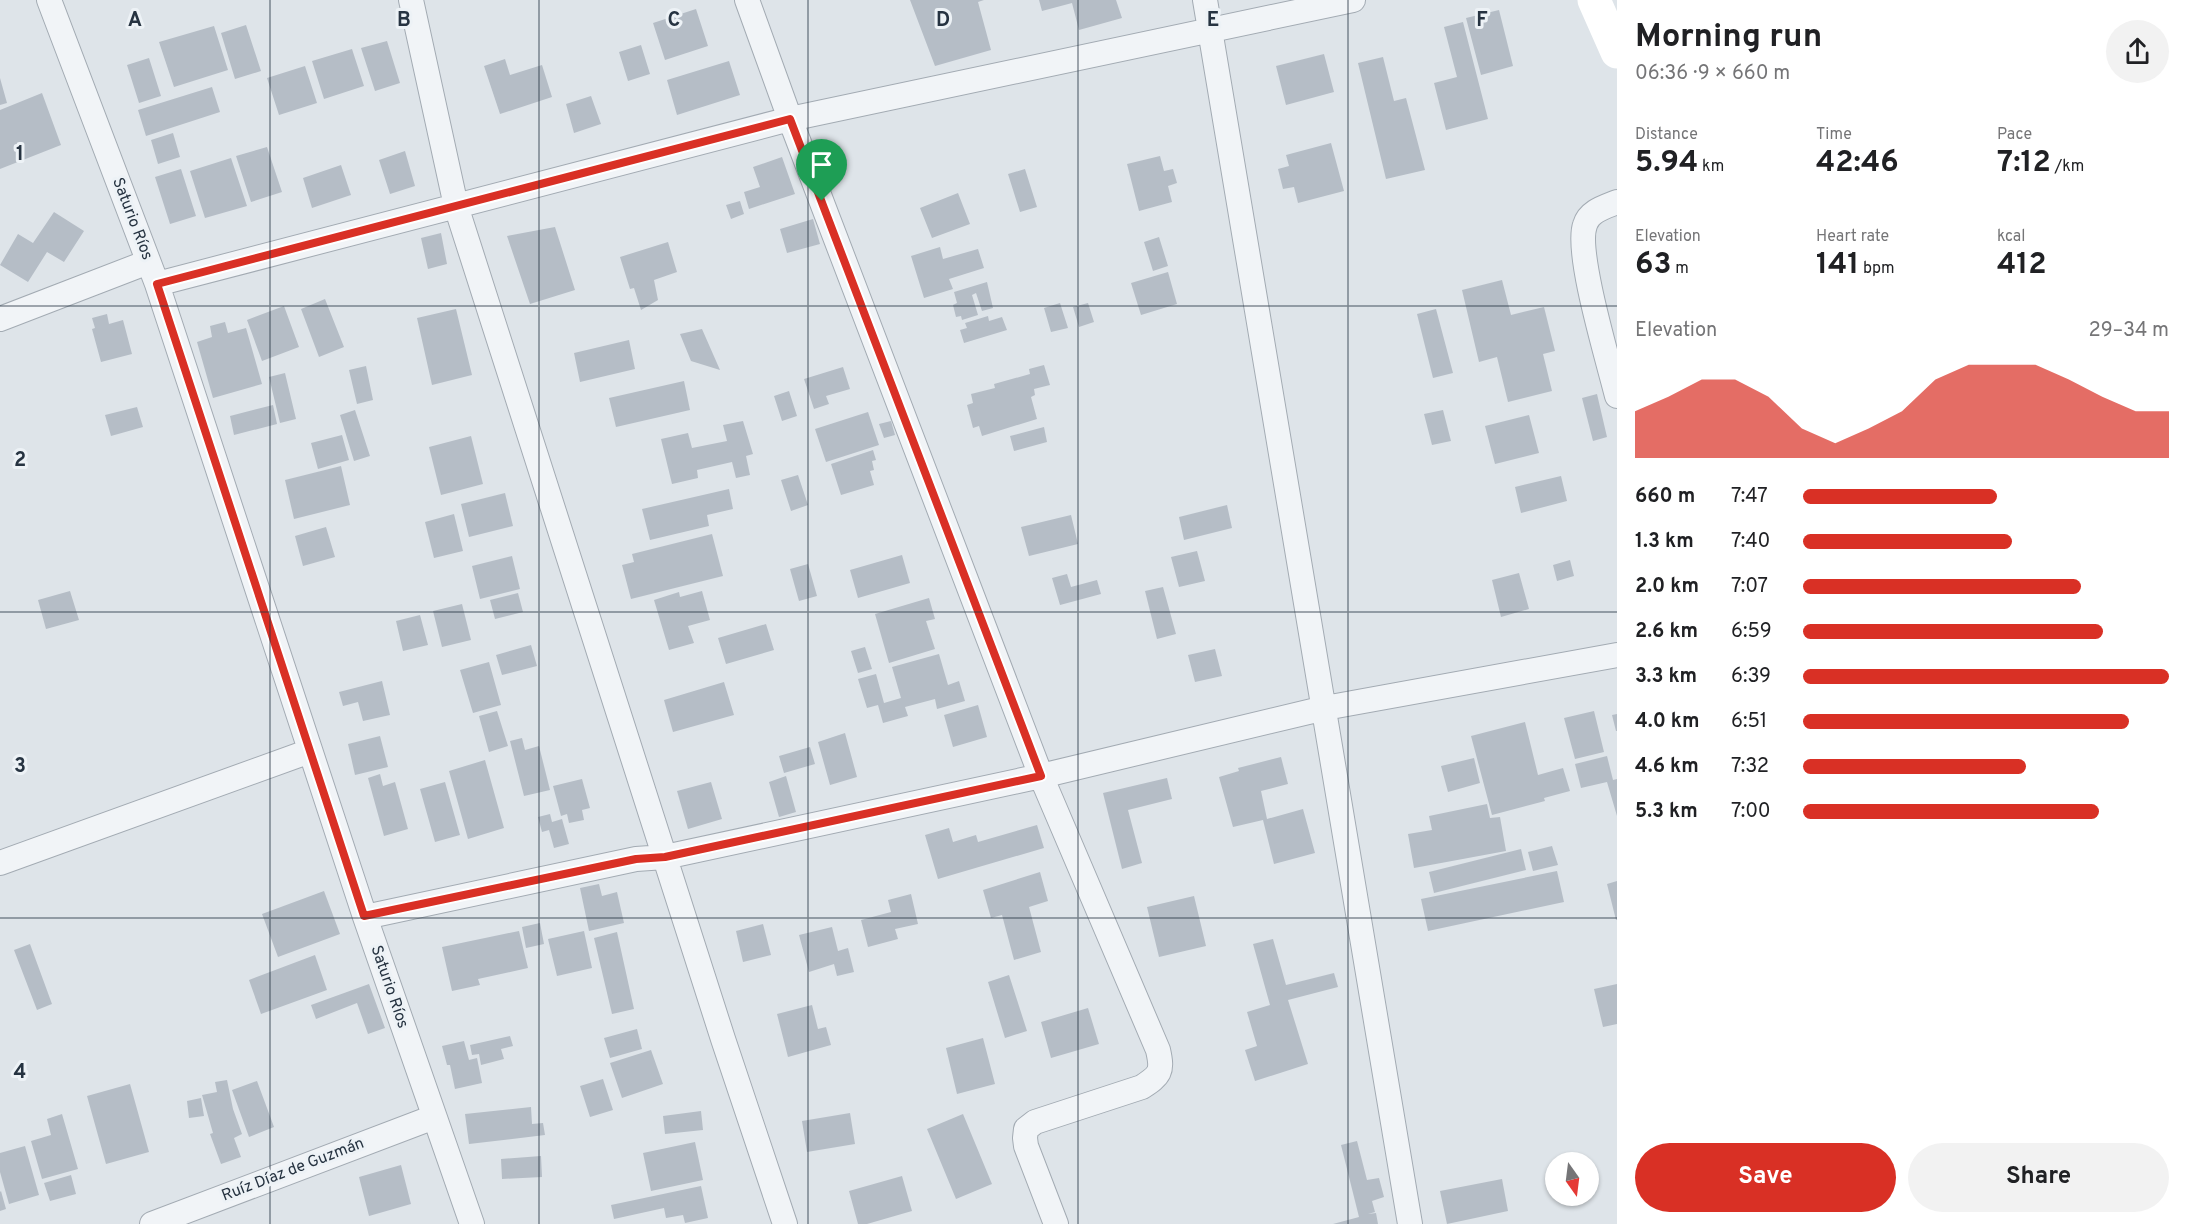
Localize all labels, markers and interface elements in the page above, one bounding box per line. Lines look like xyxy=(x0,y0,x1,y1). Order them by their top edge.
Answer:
text: A xyxy=(128,8,142,34)
text: B xyxy=(397,8,411,34)
text: C xyxy=(668,8,680,34)
text: D xyxy=(936,8,950,34)
text: E xyxy=(1207,8,1219,34)
text: F xyxy=(1476,8,1488,34)
text: Morning run xyxy=(1635,17,1822,59)
button: share xyxy=(2106,20,2169,83)
text: 06:36 · 9 × 660 m xyxy=(1635,61,1790,87)
text: Distance xyxy=(1635,125,1698,145)
text: Time xyxy=(1816,125,1852,145)
text: Pace xyxy=(1997,125,2032,145)
pin xyxy=(796,139,847,201)
text: 1 xyxy=(16,142,24,168)
text: 5.94 xyxy=(1635,145,1698,182)
text: 42:46 xyxy=(1816,145,1899,182)
text: 7:12 xyxy=(1997,145,2051,182)
icon: arrive xyxy=(805,148,838,181)
text: km xyxy=(1698,157,1724,177)
text: /km xyxy=(2051,157,2084,177)
street label: Saturio Ríos xyxy=(107,175,157,263)
text: Elevation xyxy=(1635,227,1701,247)
text: Heart rate xyxy=(1816,227,1889,247)
text: kcal xyxy=(1997,227,2025,247)
text: 63 xyxy=(1635,247,1671,284)
text: 141 xyxy=(1816,247,1859,284)
text: 412 xyxy=(1997,247,2047,284)
text: m xyxy=(1671,259,1689,279)
text: bpm xyxy=(1859,259,1895,279)
text: Elevation xyxy=(1635,318,1717,344)
text: 29–34 m xyxy=(2089,318,2169,344)
text: 2 xyxy=(14,448,26,474)
text: 660 m xyxy=(1635,484,1695,510)
text: 7:47 xyxy=(1731,484,1768,510)
text: 1.3 km xyxy=(1635,529,1694,555)
text: 7:40 xyxy=(1731,529,1770,555)
text: 2.0 km xyxy=(1635,574,1699,600)
text: 7:07 xyxy=(1731,574,1768,600)
text: 2.6 km xyxy=(1635,619,1698,645)
text: 6:59 xyxy=(1731,619,1772,645)
text: 3.3 km xyxy=(1635,664,1697,690)
text: 6:39 xyxy=(1731,664,1771,690)
text: 4.0 km xyxy=(1635,709,1700,735)
text: 6:51 xyxy=(1731,709,1767,735)
text: 3 xyxy=(14,754,26,780)
text: 4.6 km xyxy=(1635,754,1699,780)
text: 7:32 xyxy=(1731,754,1769,780)
text: 5.3 km xyxy=(1635,799,1698,825)
text: 7:00 xyxy=(1731,799,1771,825)
street label: Saturio Ríos xyxy=(365,943,413,1031)
text: 4 xyxy=(14,1060,26,1086)
street label: Ruíz Díaz de Guzmán xyxy=(219,1134,367,1206)
button: Save xyxy=(1635,1143,1896,1212)
button: Share xyxy=(1908,1143,2169,1212)
north arrow xyxy=(1545,1152,1599,1206)
map controls xyxy=(1545,1152,1599,1206)

